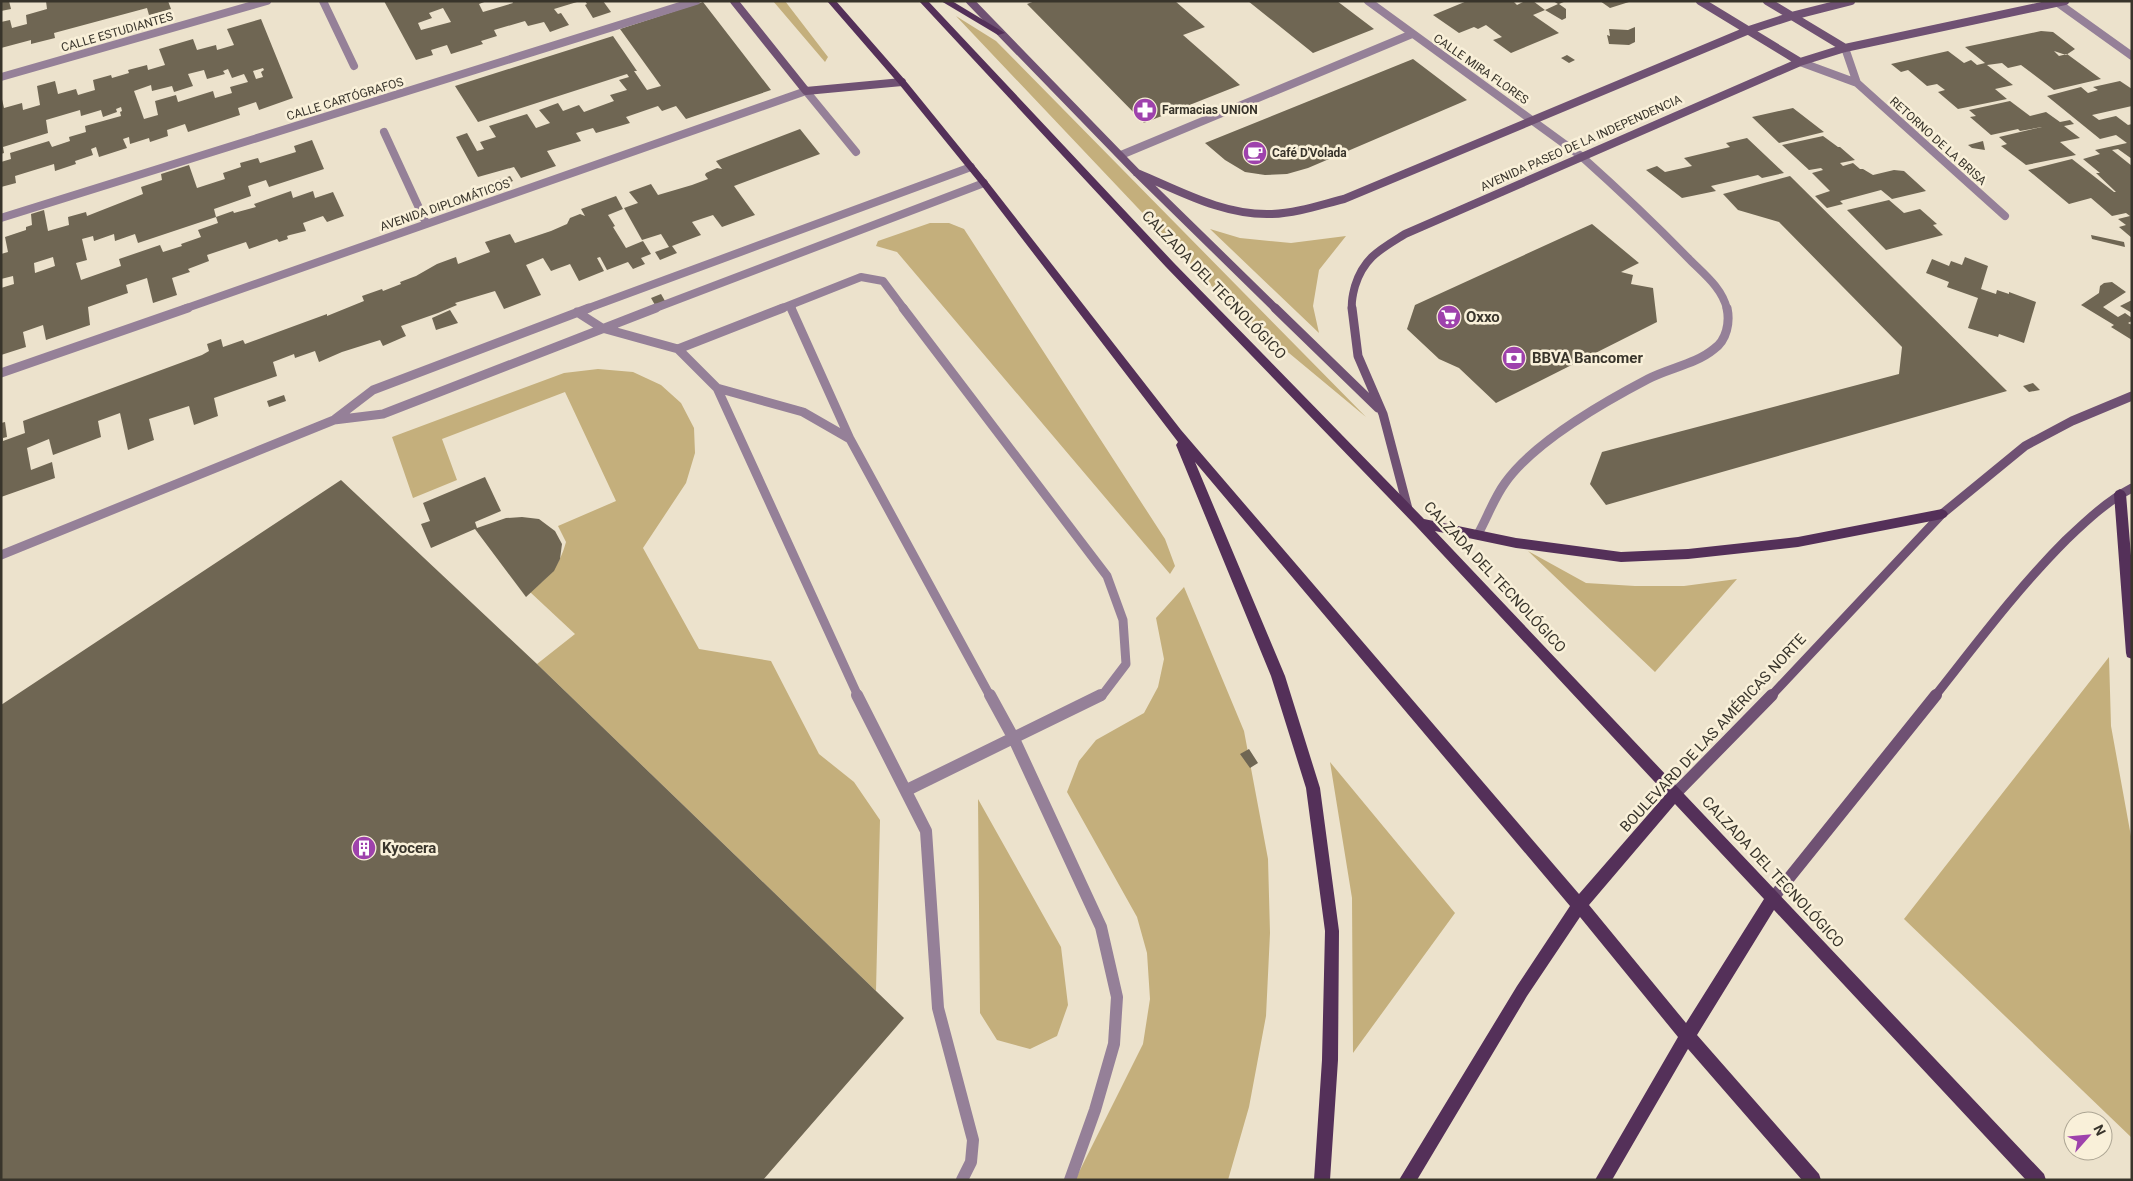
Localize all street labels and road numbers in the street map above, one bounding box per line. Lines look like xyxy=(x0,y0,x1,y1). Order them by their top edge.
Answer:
street label: CALLE ESTUDIANTES xyxy=(59,9,175,55)
street label: CALLE MIRA FLORES xyxy=(1431,31,1531,107)
street label: CALLE CARTÓGRAFOS xyxy=(285,74,405,123)
street label: AVENIDA PASEO DE LA INDEPENDENCIA xyxy=(1478,92,1684,194)
street label: RETORNO DE LA BRISA xyxy=(1887,94,1989,188)
street label: AVENIDA DIPLOMÁTICOS xyxy=(378,175,512,234)
street label: CALZADA DEL TECNOLÓGICO xyxy=(1138,207,1290,363)
street label: CALZADA DEL TECNOLÓGICO xyxy=(1420,498,1570,656)
street label: BOULEVARD DE LAS AMÉRICAS NORTE xyxy=(1616,630,1810,836)
street label: CALZADA DEL TECNOLÓGICO xyxy=(1698,793,1848,951)

